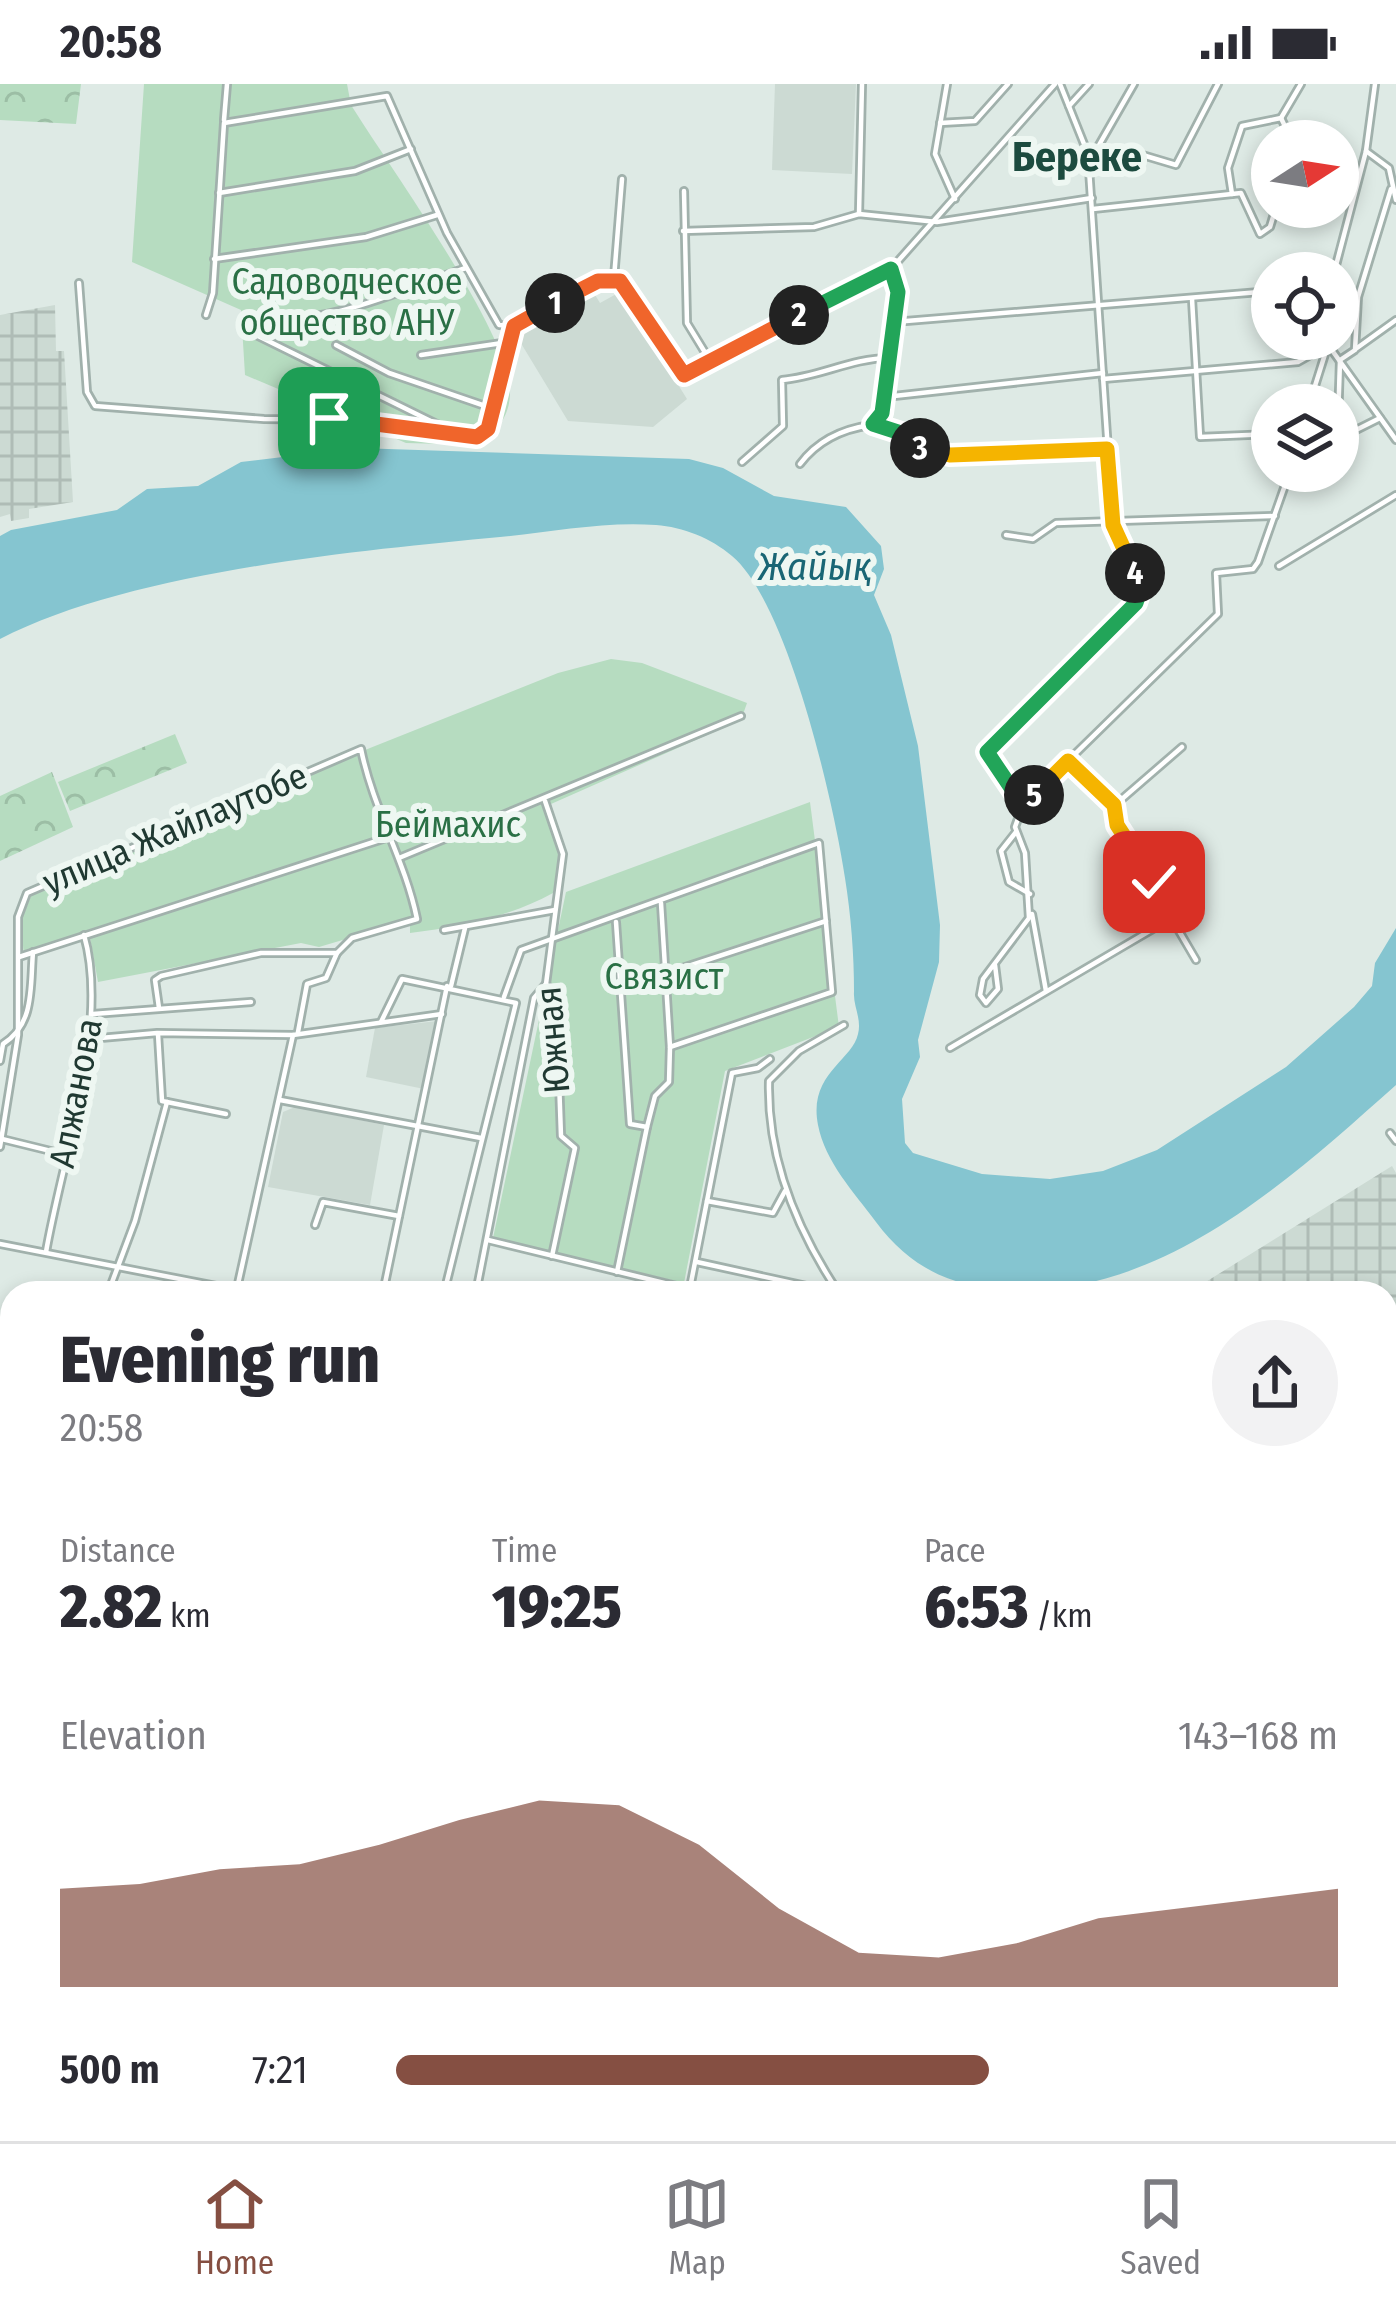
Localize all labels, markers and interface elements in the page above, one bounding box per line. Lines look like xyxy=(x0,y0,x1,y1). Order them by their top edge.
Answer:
text: 20:58 xyxy=(60,15,162,69)
north arrow xyxy=(1251,120,1359,228)
map controls xyxy=(1251,120,1359,492)
district label: Береке xyxy=(1012,132,1142,182)
button: locate xyxy=(1251,252,1359,360)
park label: Садоводческое общество АНУ xyxy=(231,260,463,345)
pin: 1 xyxy=(525,273,585,333)
text: 1 xyxy=(548,283,562,323)
pin: 2 xyxy=(769,285,829,345)
text: 2 xyxy=(791,295,807,335)
pin xyxy=(278,367,380,469)
button: layers xyxy=(1251,384,1359,492)
icon: arrive xyxy=(296,385,362,451)
pin: 3 xyxy=(890,418,950,478)
text: 3 xyxy=(912,428,928,468)
pin: 4 xyxy=(1105,543,1165,603)
water label: Жайық xyxy=(757,544,872,590)
text: 4 xyxy=(1127,553,1143,593)
street label: улица Жайлаутобе xyxy=(36,753,314,905)
pin: 5 xyxy=(1004,765,1064,825)
text: 5 xyxy=(1026,775,1042,815)
park label: Беймахис xyxy=(375,803,521,847)
pin xyxy=(1103,831,1205,933)
icon: check xyxy=(1121,849,1187,915)
park label: Связист xyxy=(605,955,724,999)
street label: Южная xyxy=(526,985,580,1095)
street label: Алжанова xyxy=(40,1015,112,1171)
text: Evening run xyxy=(60,1320,380,1399)
button: share xyxy=(1212,1320,1338,1446)
text: 20:58 xyxy=(60,1405,143,1451)
text: Distance xyxy=(60,1531,176,1571)
text: Time xyxy=(492,1531,557,1571)
text: Pace xyxy=(924,1531,986,1571)
text: 2.82 xyxy=(60,1571,162,1643)
text: 19:25 xyxy=(492,1571,622,1643)
text: 6:53 xyxy=(924,1571,1029,1643)
text: km xyxy=(162,1596,211,1636)
text: /km xyxy=(1029,1596,1093,1636)
text: Elevation xyxy=(60,1713,207,1759)
text: 143–168 m xyxy=(1178,1713,1338,1759)
text: 500 m xyxy=(60,2047,160,2093)
text: 7:21 xyxy=(252,2047,308,2093)
tab: Home xyxy=(195,2171,274,2283)
tab: Map xyxy=(664,2171,730,2283)
tab: Saved xyxy=(1120,2171,1201,2283)

